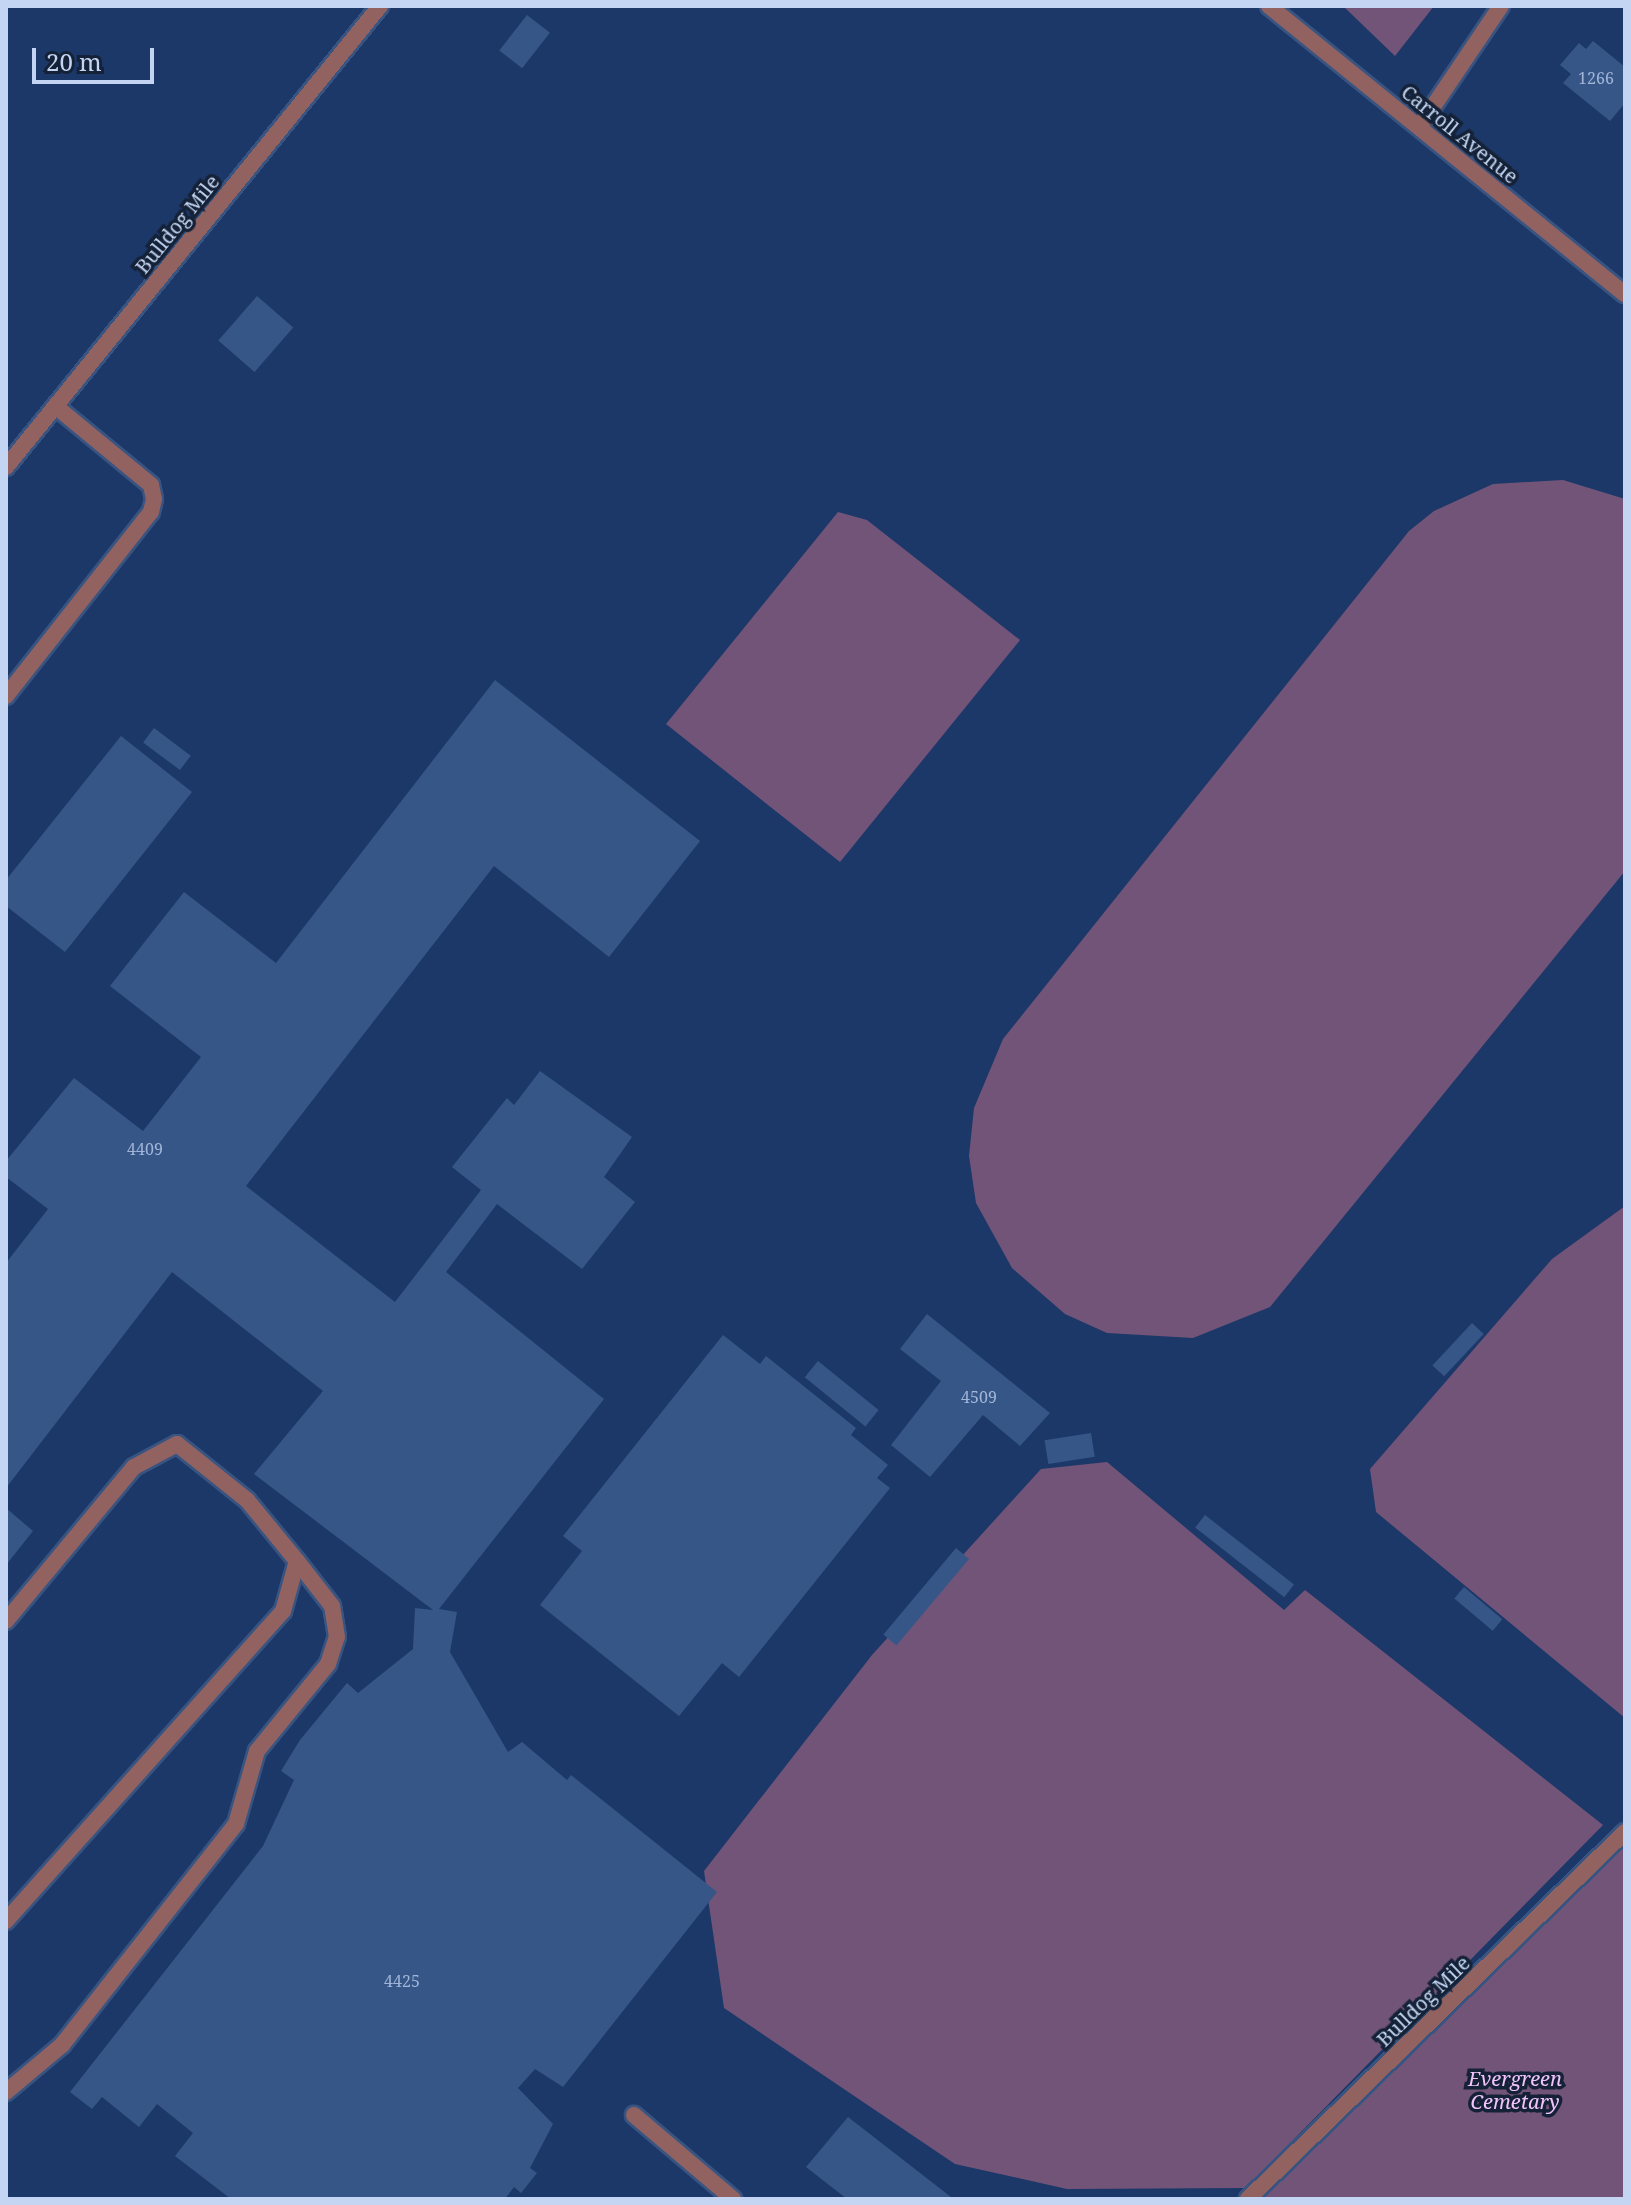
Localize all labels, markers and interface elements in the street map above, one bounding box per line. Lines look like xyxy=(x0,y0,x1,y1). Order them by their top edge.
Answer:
scale bar xyxy=(36,32,158,82)
text: 20 m xyxy=(46,45,102,78)
house number: 1266 xyxy=(1578,68,1614,88)
street label: Carroll Avenue xyxy=(1397,80,1523,188)
street label: Bulldog Mile xyxy=(130,170,224,278)
house number: 4409 xyxy=(127,1139,163,1159)
house number: 4509 xyxy=(961,1387,997,1407)
street label: Bulldog Mile xyxy=(1371,1951,1475,2051)
house number: 4425 xyxy=(384,1971,420,1991)
park label: Evergreen Cemetary xyxy=(1468,2067,1562,2114)

